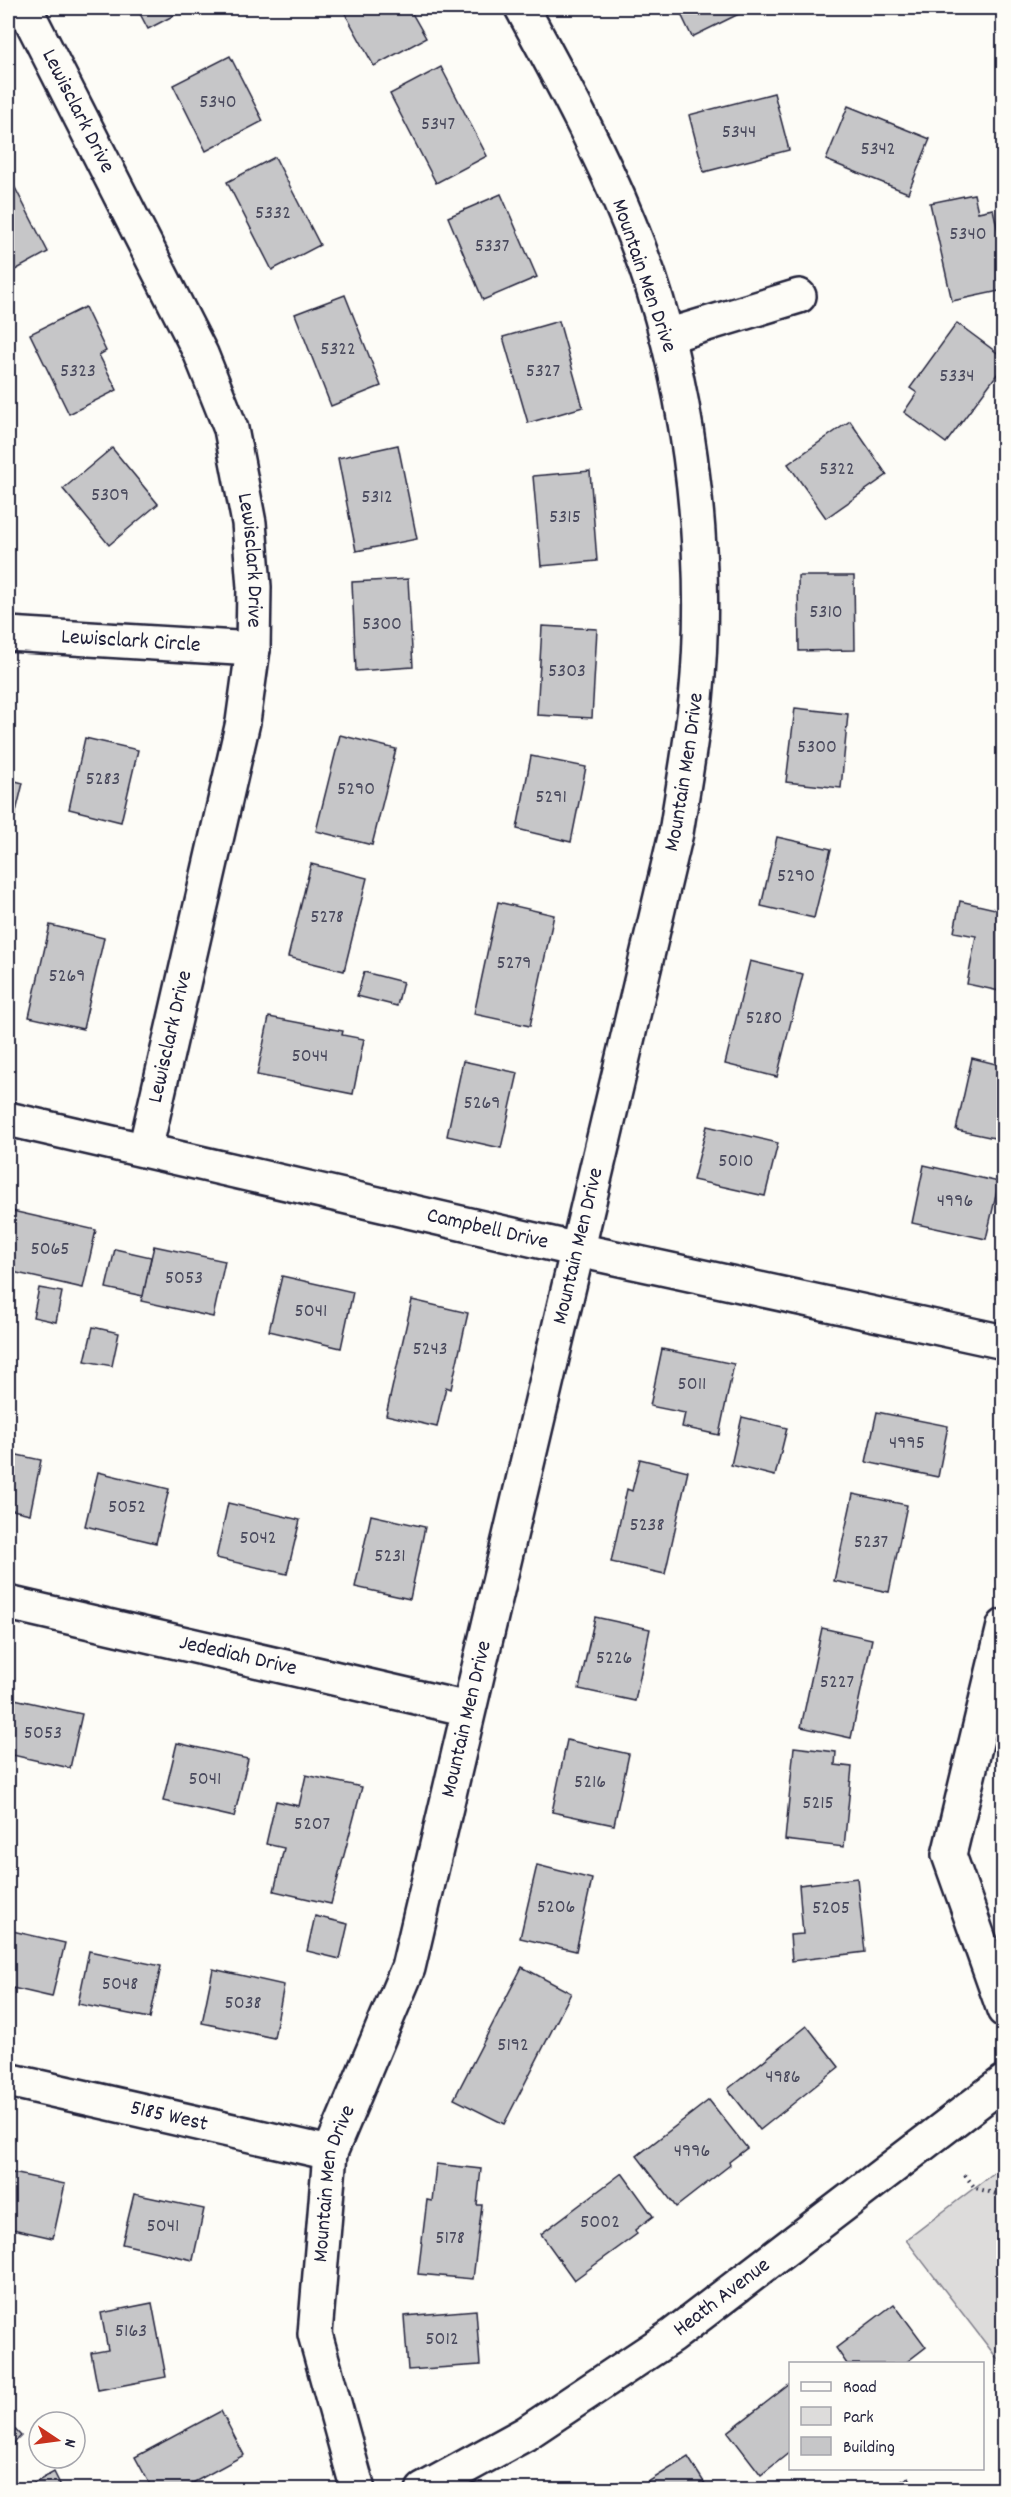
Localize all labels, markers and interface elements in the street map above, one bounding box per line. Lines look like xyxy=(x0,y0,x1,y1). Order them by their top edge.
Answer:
street label: Lewisclark Drive xyxy=(33,44,122,179)
house number: 5340 xyxy=(199,89,237,117)
house number: 5347 xyxy=(421,111,455,139)
house number: 5344 xyxy=(722,119,756,147)
house number: 5342 xyxy=(860,136,896,164)
street label: Mountain Men Drive xyxy=(602,195,684,357)
house number: 5332 xyxy=(255,200,291,228)
house number: 5340 xyxy=(949,221,987,249)
house number: 5337 xyxy=(475,233,509,261)
house number: 5322 xyxy=(320,336,356,364)
house number: 5323 xyxy=(60,358,96,386)
house number: 5327 xyxy=(526,358,560,386)
house number: 5334 xyxy=(939,363,975,391)
house number: 5322 xyxy=(819,456,855,484)
house number: 5309 xyxy=(91,482,129,510)
house number: 5312 xyxy=(361,484,393,512)
street label: Lewisclark Drive xyxy=(228,490,270,628)
house number: 5315 xyxy=(549,504,581,532)
house number: 5310 xyxy=(809,599,843,627)
house number: 5300 xyxy=(362,611,402,639)
street label: Lewisclark Circle xyxy=(60,622,201,661)
house number: 5303 xyxy=(548,658,586,686)
street label: Mountain Men Drive xyxy=(657,691,712,855)
house number: 5300 xyxy=(797,734,837,762)
house number: 5283 xyxy=(86,766,120,794)
house number: 5290 xyxy=(337,776,375,804)
house number: 5291 xyxy=(535,784,567,812)
house number: 5290 xyxy=(777,863,815,891)
house number: 5278 xyxy=(310,904,344,932)
house number: 5279 xyxy=(497,950,531,978)
house number: 5269 xyxy=(49,963,85,991)
street label: Lewisclark Drive xyxy=(141,968,201,1106)
house number: 5280 xyxy=(746,1005,782,1033)
house number: 5044 xyxy=(292,1043,328,1071)
house number: 5269 xyxy=(464,1090,500,1118)
house number: 5010 xyxy=(718,1148,754,1176)
street label: Mountain Men Drive xyxy=(545,1164,612,1328)
house number: 4996 xyxy=(937,1188,973,1216)
street label: Campbell Drive xyxy=(424,1200,551,1258)
house number: 5065 xyxy=(30,1236,70,1264)
house number: 5053 xyxy=(165,1265,203,1293)
house number: 5041 xyxy=(295,1298,327,1326)
house number: 5243 xyxy=(412,1336,448,1364)
house number: 5011 xyxy=(678,1371,706,1399)
house number: 4995 xyxy=(889,1430,925,1458)
house number: 5052 xyxy=(108,1494,146,1522)
house number: 5238 xyxy=(630,1512,664,1540)
house number: 5042 xyxy=(239,1525,277,1553)
house number: 5237 xyxy=(854,1529,888,1557)
house number: 5231 xyxy=(374,1543,406,1571)
street label: Jedediah Drive xyxy=(176,1627,300,1685)
street label: Mountain Men Drive xyxy=(433,1637,500,1801)
house number: 5226 xyxy=(596,1645,632,1673)
house number: 5227 xyxy=(820,1669,854,1697)
house number: 5053 xyxy=(24,1720,62,1748)
house number: 5041 xyxy=(189,1766,221,1794)
house number: 5216 xyxy=(574,1769,606,1797)
house number: 5215 xyxy=(802,1790,834,1818)
house number: 5207 xyxy=(294,1811,330,1839)
house number: 5206 xyxy=(537,1894,575,1922)
house number: 5205 xyxy=(812,1895,850,1923)
house number: 5048 xyxy=(102,1971,138,1999)
house number: 5038 xyxy=(224,1990,262,2018)
house number: 5192 xyxy=(497,2032,529,2060)
house number: 4986 xyxy=(765,2064,801,2092)
street label: 5185 West xyxy=(127,2093,211,2140)
street label: Mountain Men Drive xyxy=(306,2100,364,2264)
house number: 4996 xyxy=(674,2138,710,2166)
house number: 5002 xyxy=(580,2209,620,2237)
house number: 5041 xyxy=(147,2213,179,2241)
house number: 5178 xyxy=(435,2225,465,2253)
street label: Heath Avenue xyxy=(667,2251,777,2345)
house number: 5163 xyxy=(115,2318,147,2346)
house number: 5012 xyxy=(425,2326,459,2354)
legend xyxy=(789,2362,984,2470)
text: Road xyxy=(843,2376,877,2401)
text: Park xyxy=(843,2406,874,2431)
north arrow xyxy=(27,2410,87,2470)
text: N xyxy=(57,2436,81,2449)
text: Building xyxy=(843,2436,895,2461)

